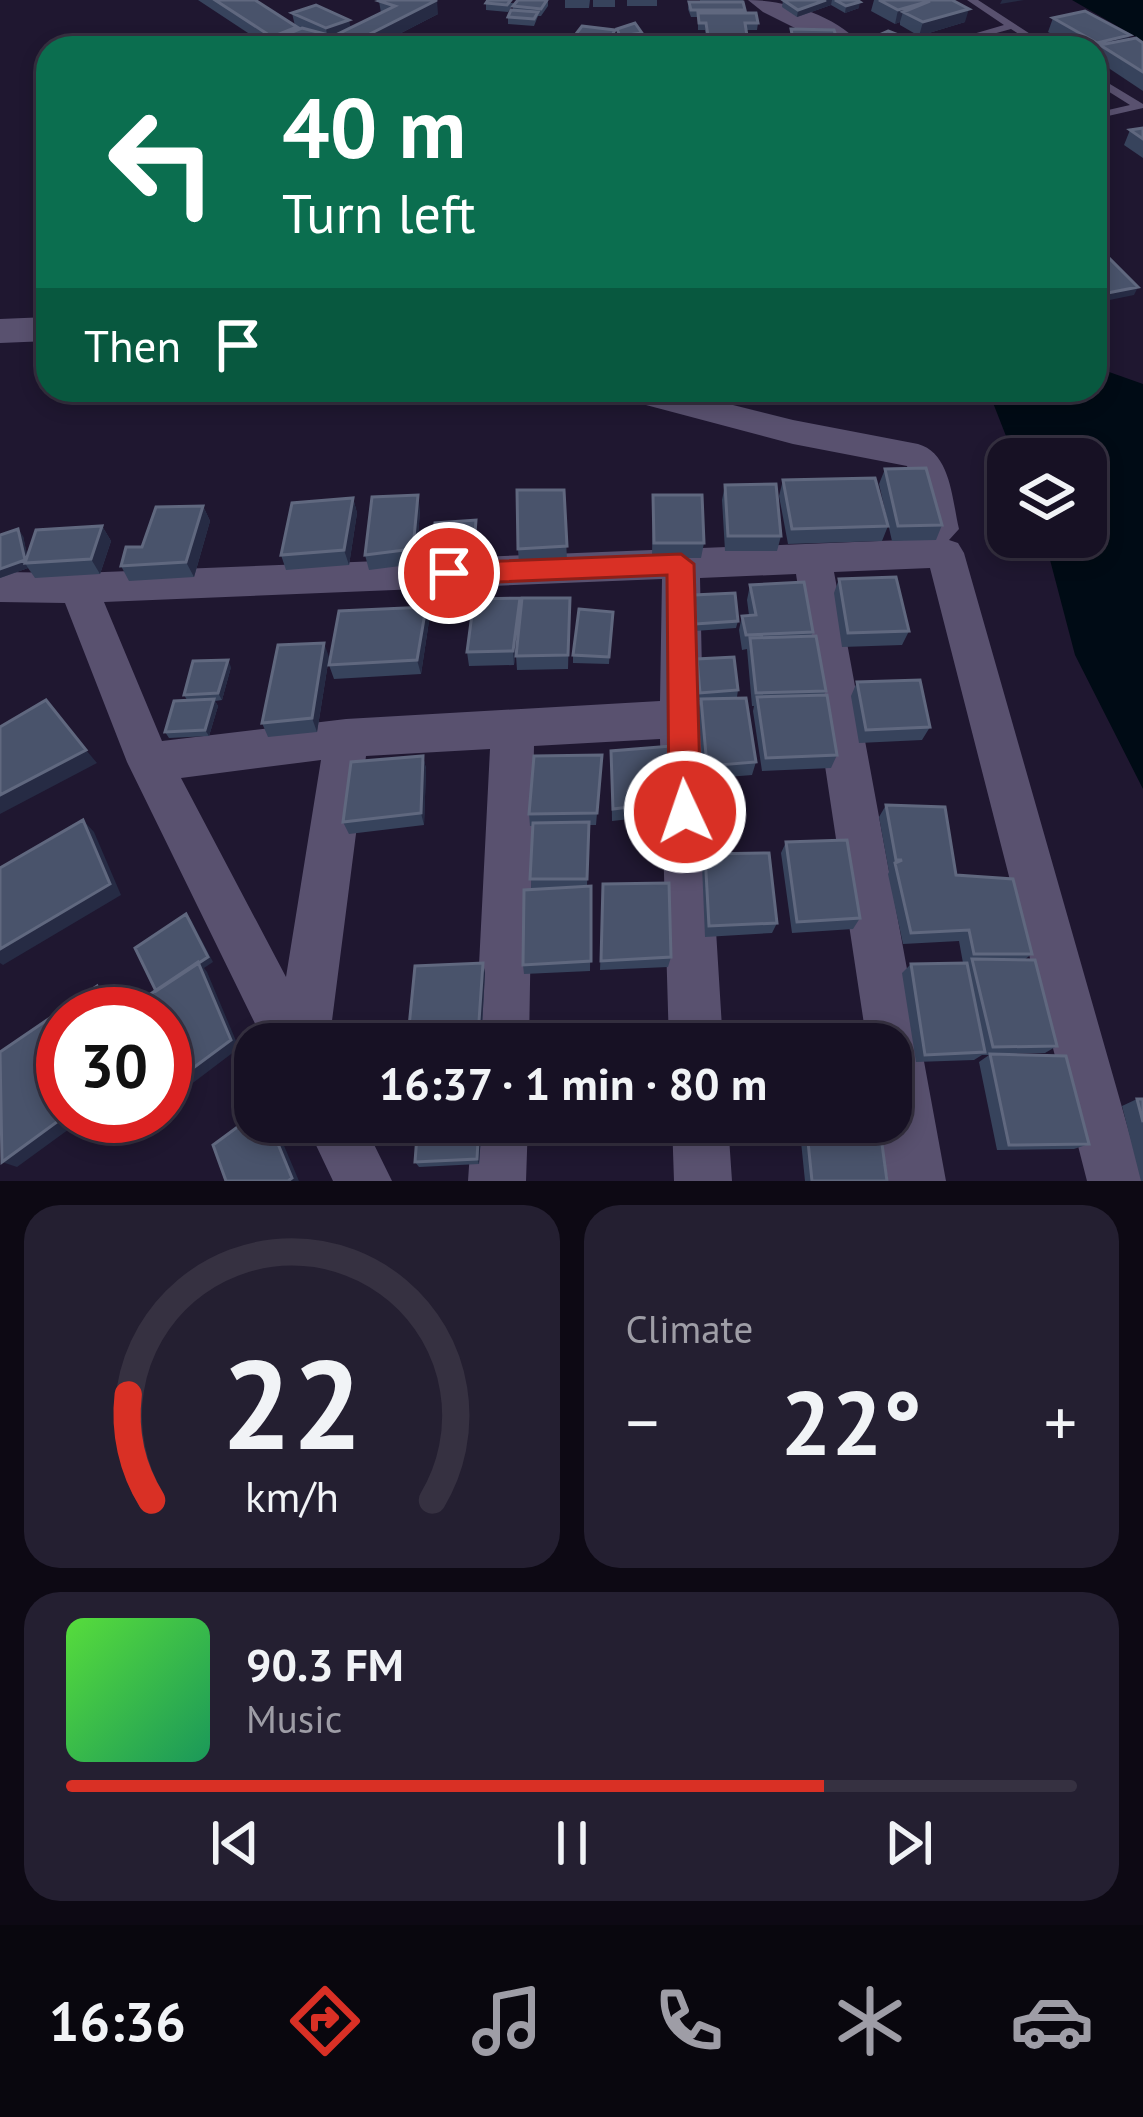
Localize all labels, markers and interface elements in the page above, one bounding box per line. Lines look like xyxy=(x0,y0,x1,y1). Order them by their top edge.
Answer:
text: 40 m xyxy=(282,72,466,181)
icon: left xyxy=(84,84,240,240)
text: Turn left xyxy=(282,178,476,248)
icon: arrive xyxy=(205,312,271,378)
text: Then xyxy=(84,316,181,374)
map controls xyxy=(987,438,1107,558)
button: layers xyxy=(987,438,1107,558)
pin xyxy=(398,522,500,624)
icon: arrive xyxy=(416,540,482,606)
position arrow xyxy=(622,749,748,875)
speed limit sign: 30 xyxy=(36,987,192,1143)
text: 16:37 · 1 min · 80 m xyxy=(379,1054,767,1112)
text: Climate xyxy=(626,1303,753,1354)
text: 22 xyxy=(221,1322,363,1483)
text: 22° xyxy=(781,1363,922,1480)
text: − xyxy=(626,1379,659,1464)
text: + xyxy=(1044,1379,1077,1464)
text: km/h xyxy=(245,1467,339,1523)
text: 90.3 FM xyxy=(246,1635,404,1693)
text: Music xyxy=(246,1693,342,1744)
icon: previous xyxy=(202,1810,268,1876)
icon: pause xyxy=(539,1810,605,1876)
icon: next xyxy=(876,1810,942,1876)
icon: directions xyxy=(283,1979,367,2063)
icon: music xyxy=(465,1979,549,2063)
icon: phone xyxy=(647,1979,731,2063)
icon: climate xyxy=(828,1979,912,2063)
icon: car xyxy=(1010,1979,1094,2063)
text: 16:36 xyxy=(49,1986,186,2056)

